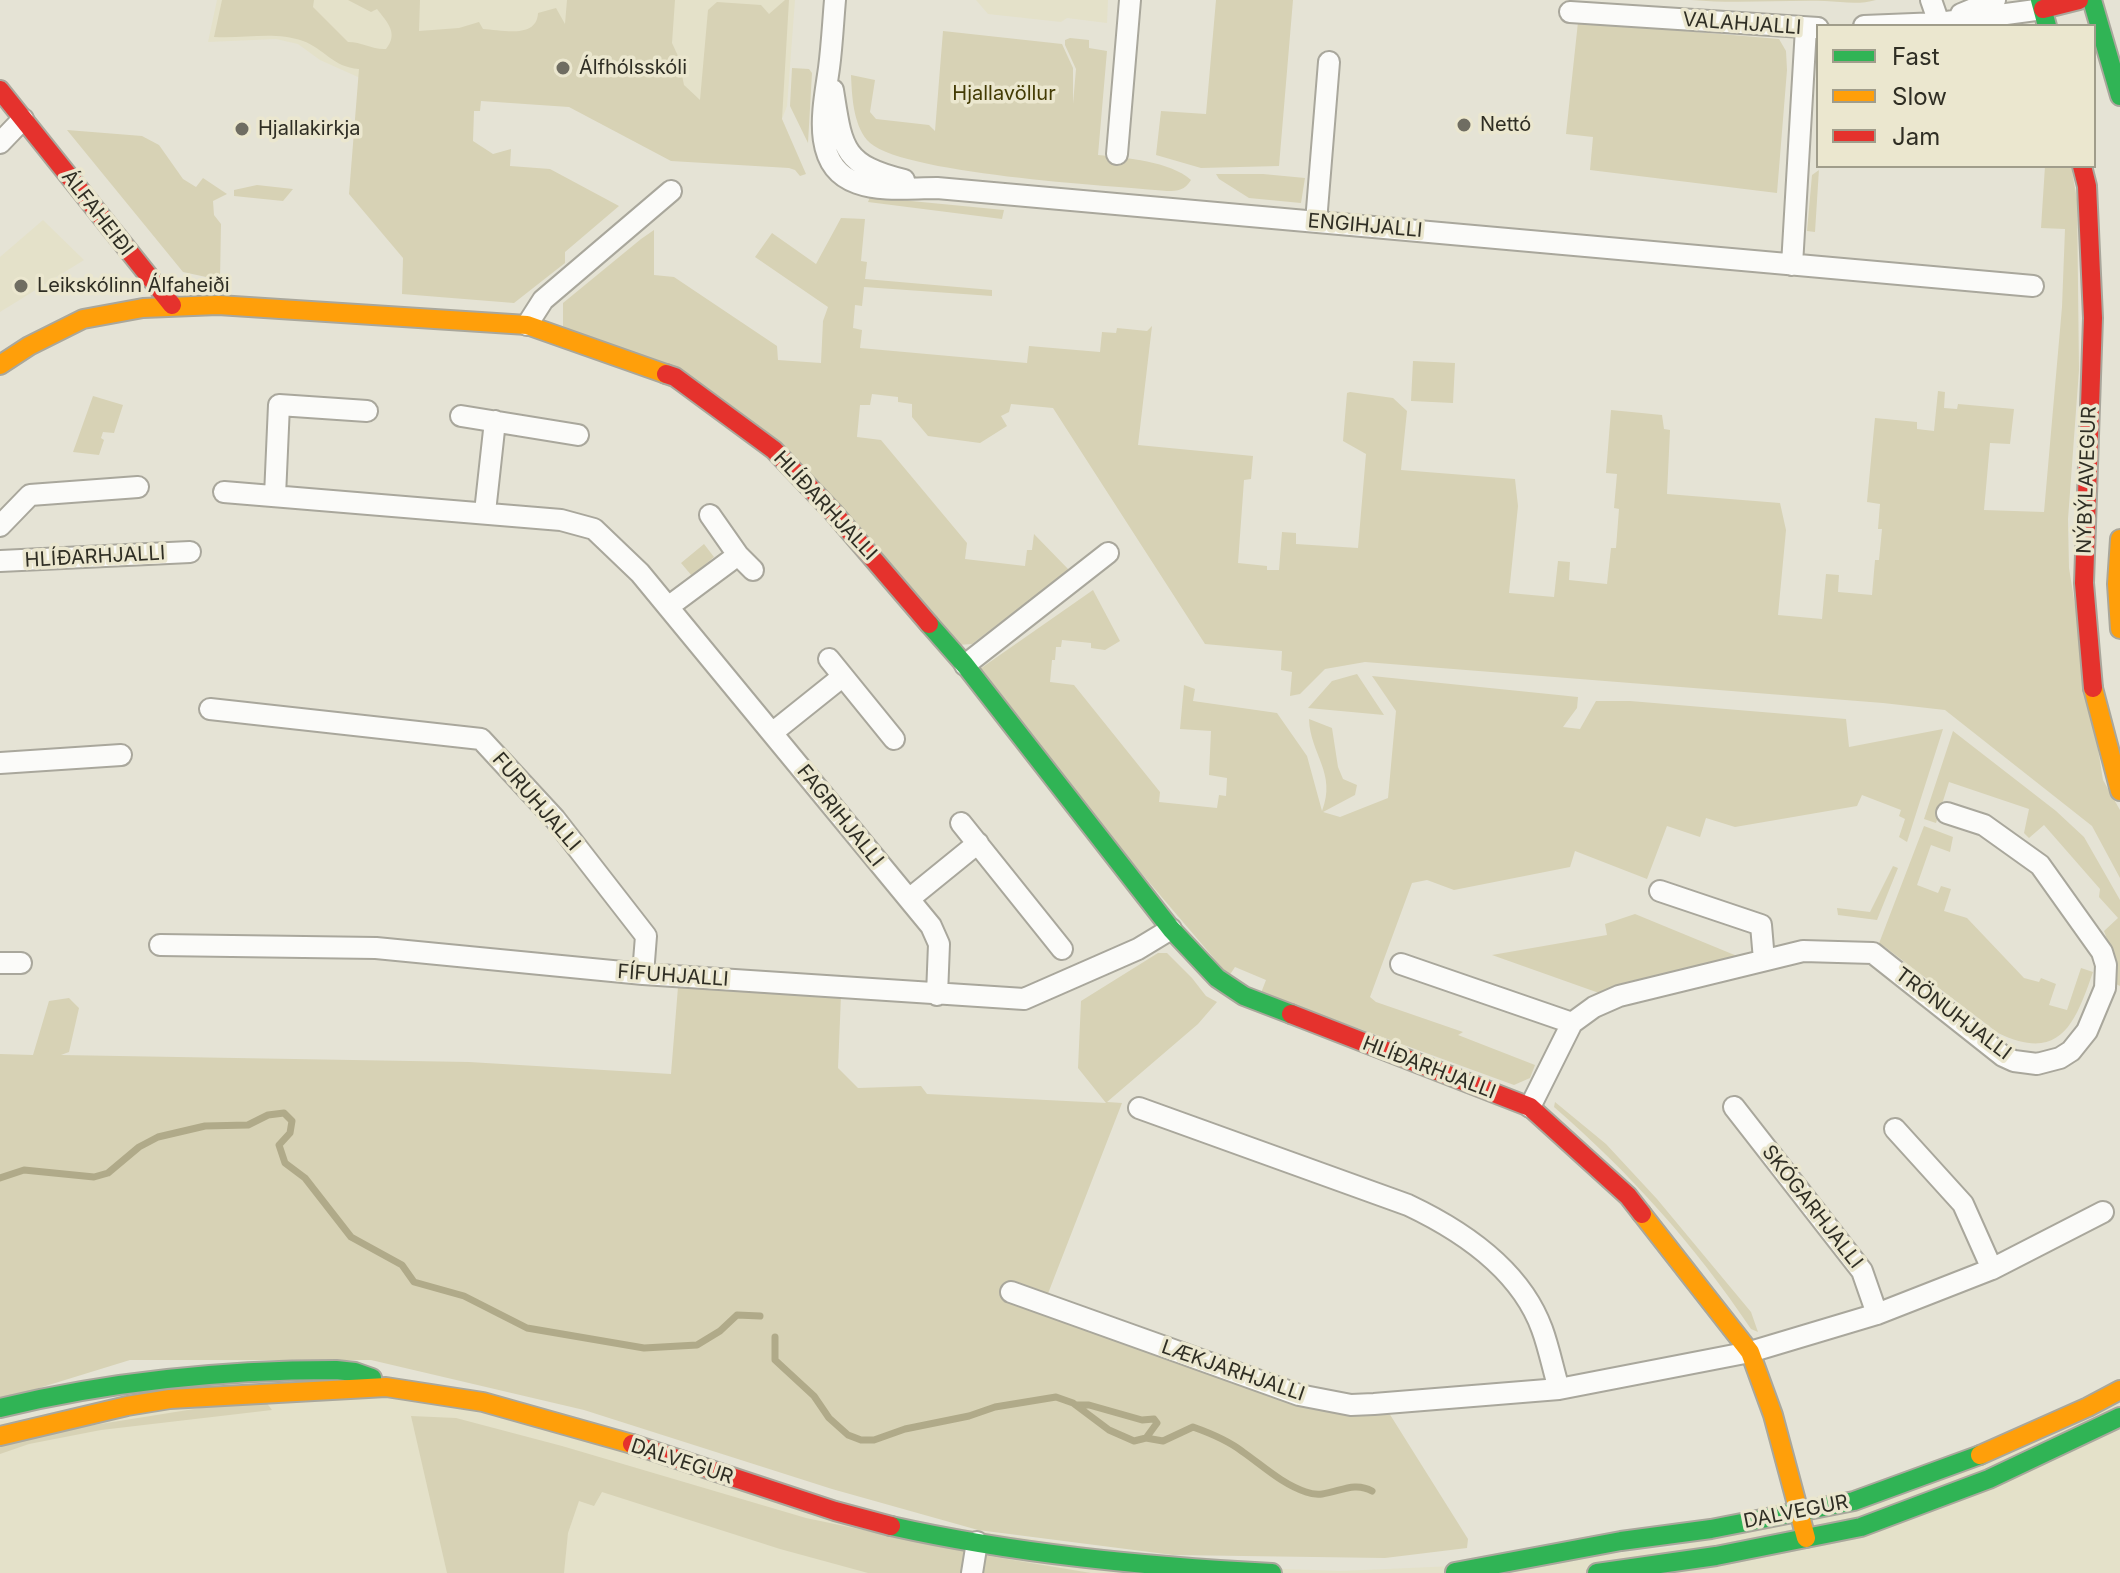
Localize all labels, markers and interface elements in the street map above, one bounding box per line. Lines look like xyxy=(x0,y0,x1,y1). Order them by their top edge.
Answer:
street label: VALAHJALLI xyxy=(1682,8,1802,40)
legend xyxy=(1816,24,2096,168)
text: Fast xyxy=(1892,42,1940,71)
place label: Álfhólsskóli xyxy=(579,56,687,80)
marker: Álfhólsskóli xyxy=(554,59,572,77)
park label: Hjallavöllur xyxy=(952,82,1056,106)
text: Slow xyxy=(1892,82,1947,111)
place label: Nettó xyxy=(1480,113,1531,137)
marker: Nettó xyxy=(1455,116,1473,134)
place label: Hjallakirkja xyxy=(258,117,361,141)
marker: Hjallakirkja xyxy=(233,120,251,138)
text: Jam xyxy=(1892,122,1940,151)
street label: ÁLFAHEIÐI xyxy=(56,165,138,261)
street label: ENGIHJALLI xyxy=(1307,209,1423,243)
place label: Leikskólinn Álfaheiði xyxy=(37,274,230,298)
marker: Leikskólinn Álfaheiði xyxy=(12,277,30,295)
street label: NÝBÝLAVEGUR xyxy=(2072,406,2102,554)
street label: HLÍÐARHJALLI xyxy=(768,446,882,566)
street label: HLÍÐARHJALLI xyxy=(24,541,166,573)
street label: FURUHJALLI xyxy=(487,748,585,856)
street label: FAGRIHJALLI xyxy=(792,760,888,872)
street label: FÍFUHJALLI xyxy=(617,960,729,992)
street label: TRÖNUHJALLI xyxy=(1890,963,2016,1065)
street label: HLÍÐARHJALLI xyxy=(1359,1032,1499,1104)
street label: SKÓGARHJALLI xyxy=(1756,1141,1868,1273)
street label: LÆKJARHJALLI xyxy=(1158,1335,1308,1407)
street label: DALVEGUR xyxy=(628,1434,736,1490)
street label: DALVEGUR xyxy=(1742,1490,1850,1534)

